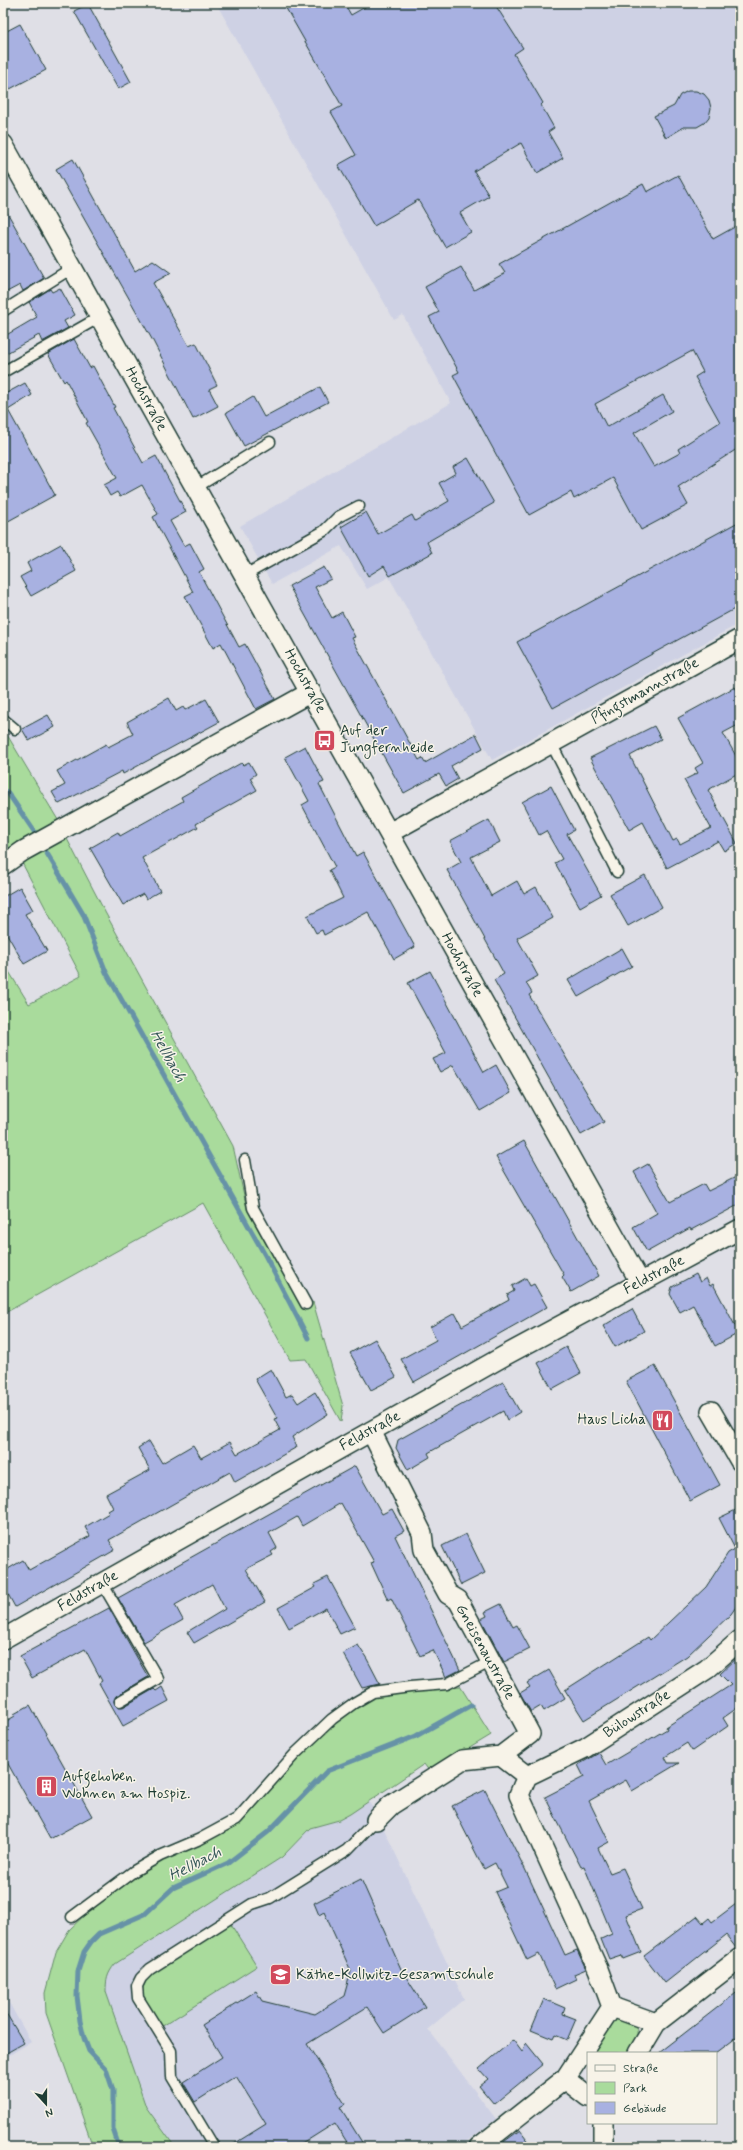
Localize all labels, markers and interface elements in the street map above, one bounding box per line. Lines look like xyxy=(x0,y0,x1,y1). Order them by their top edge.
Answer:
street label: Hochstraße xyxy=(120,363,172,435)
street label: Hochstraße xyxy=(279,645,331,717)
street label: Pfingstmannstraße xyxy=(587,653,703,730)
place label: Auf der Jungfernheide xyxy=(340,721,434,759)
bus stop icon: Auf der Jungfernheide xyxy=(312,727,338,753)
street label: Hochstraße xyxy=(436,929,488,1001)
water label: Hellbach xyxy=(145,1026,191,1086)
street label: Feldstraße xyxy=(620,1251,688,1299)
street label: Feldstraße xyxy=(336,1406,404,1456)
restaurant icon: Haus Licha xyxy=(649,1407,675,1433)
place label: Haus Licha xyxy=(577,1410,646,1430)
street label: Feldstraße xyxy=(54,1566,122,1616)
street label: Gneisenaustraße xyxy=(450,1601,520,1703)
street label: Bülowstraße xyxy=(600,1685,674,1743)
place label: Aufgehoben. Wohnen am Hospiz. xyxy=(62,1767,190,1804)
building icon: Aufgehoben. Wohnen am Hospiz. xyxy=(34,1773,60,1799)
water label: Hellbach xyxy=(165,1842,225,1886)
school or university icon: Käthe-Kollwitz-Gesamtschule xyxy=(267,1962,293,1988)
place label: Käthe-Kollwitz-Gesamtschule xyxy=(296,1965,494,1985)
legend xyxy=(587,2052,717,2124)
text: Straße xyxy=(623,2061,658,2077)
text: Park xyxy=(623,2081,647,2097)
north arrow xyxy=(26,2084,66,2124)
text: Gebäude xyxy=(623,2101,666,2117)
text: N xyxy=(43,2105,55,2120)

